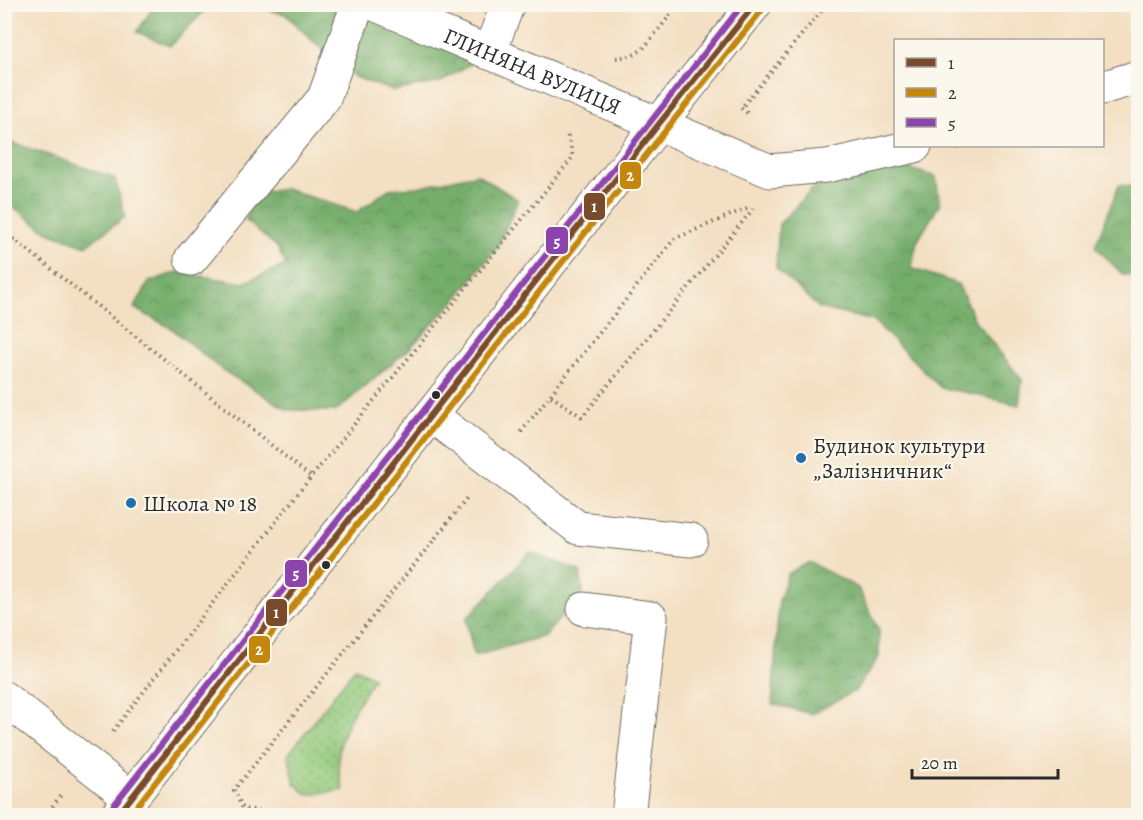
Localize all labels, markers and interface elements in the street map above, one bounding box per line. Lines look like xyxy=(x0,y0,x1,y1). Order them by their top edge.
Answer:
street label: ГЛИНЯНА ВУЛИЦЯ xyxy=(439,21,625,122)
legend xyxy=(894,39,1104,147)
text: 1 xyxy=(948,51,954,75)
text: 2 xyxy=(948,81,957,105)
text: 5 xyxy=(948,111,956,135)
line badge: 2 xyxy=(619,161,642,190)
text: 2 xyxy=(626,165,634,187)
line badge: 1 xyxy=(583,192,606,221)
text: 1 xyxy=(591,196,597,218)
line badge: 5 xyxy=(545,226,569,255)
text: 5 xyxy=(554,231,561,253)
unlabelled marker xyxy=(430,389,442,401)
place label: Будинок культури „Залізничник“ xyxy=(813,431,986,486)
marker: Будинок культури „Залізничник“ xyxy=(794,451,808,465)
place label: Школа № 18 xyxy=(143,489,257,519)
marker: Школа № 18 xyxy=(124,496,138,510)
line badge: 5 xyxy=(284,559,308,588)
unlabelled marker xyxy=(320,559,332,571)
text: 5 xyxy=(293,563,300,585)
line badge: 1 xyxy=(265,598,288,627)
text: 1 xyxy=(273,602,279,624)
line badge: 2 xyxy=(248,635,271,664)
text: 2 xyxy=(255,639,263,661)
scale bar xyxy=(912,742,1058,780)
text: 20 m xyxy=(921,751,958,775)

